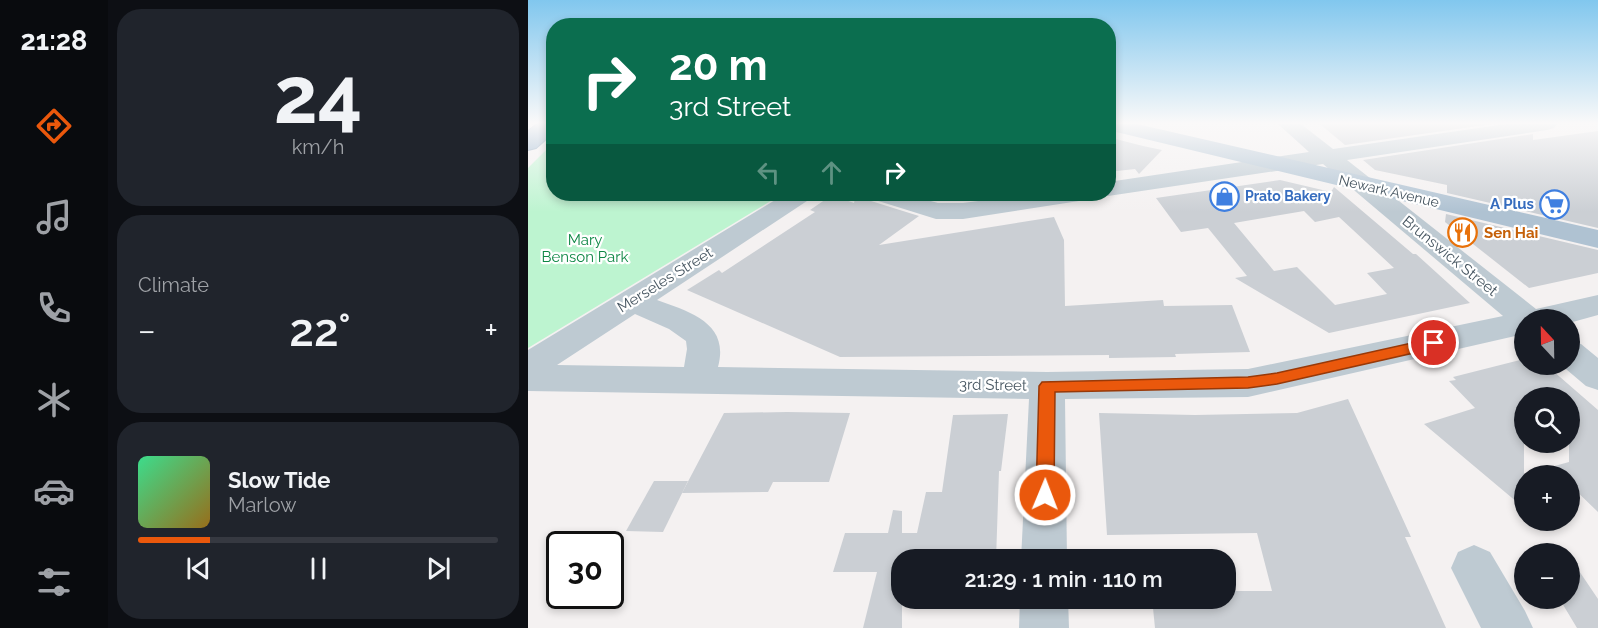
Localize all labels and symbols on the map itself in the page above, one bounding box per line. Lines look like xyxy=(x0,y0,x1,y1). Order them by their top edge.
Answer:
street label: Newark Avenue xyxy=(1337,172,1441,210)
shop icon: Prato Bakery xyxy=(1208,180,1240,212)
place label: Prato Bakery xyxy=(1245,188,1331,204)
supermarket icon: A Plus xyxy=(1539,188,1571,220)
place label: A Plus xyxy=(1490,195,1534,213)
street label: Brunswick Street xyxy=(1399,212,1501,300)
restaurant icon: Sen Hai xyxy=(1447,217,1479,249)
place label: Sen Hai xyxy=(1484,224,1538,242)
park label: Mary Benson Park xyxy=(542,231,629,266)
street label: Merseles Street xyxy=(614,244,716,316)
north arrow xyxy=(1514,309,1580,375)
pin xyxy=(1408,317,1459,368)
street label: 3rd Street xyxy=(959,375,1027,395)
position arrow xyxy=(1013,463,1077,527)
speed limit sign: 30 xyxy=(546,531,624,609)

